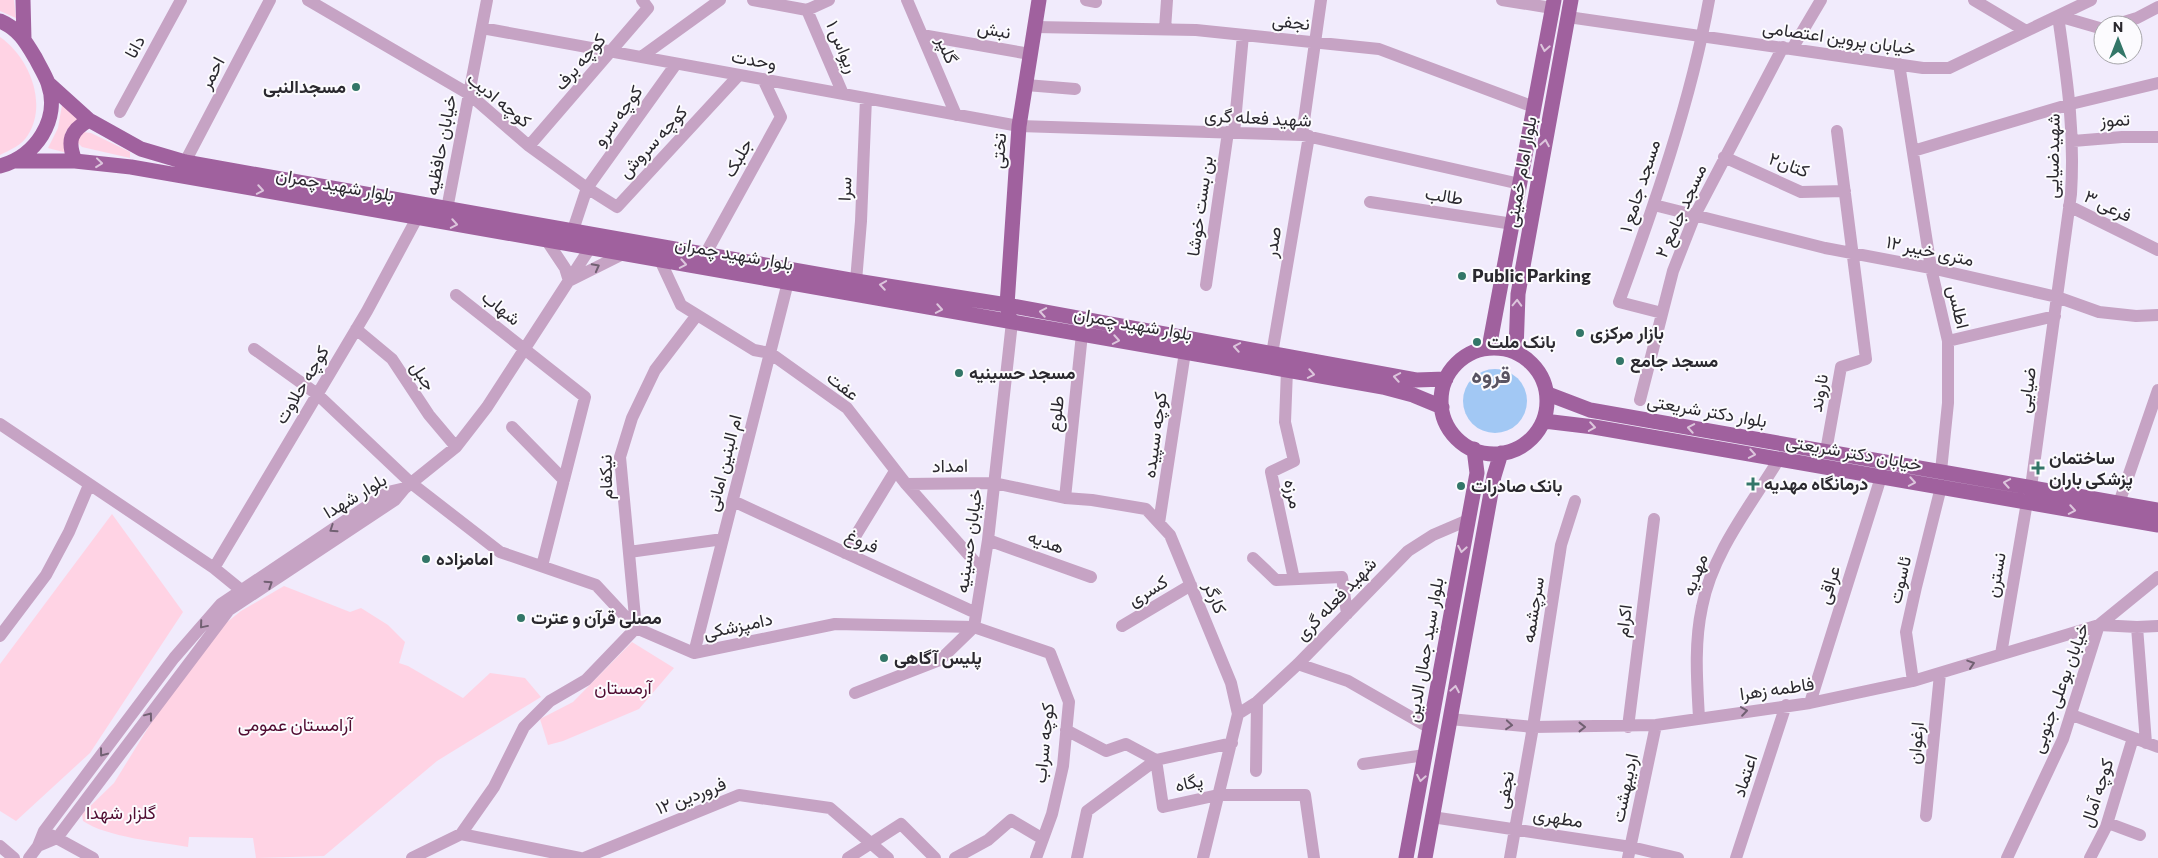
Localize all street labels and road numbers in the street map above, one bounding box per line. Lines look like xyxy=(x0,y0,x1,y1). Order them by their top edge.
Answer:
street label: نجفی xyxy=(1271,8,1311,35)
street label: نبش xyxy=(976,15,1013,44)
street label: خیابان پروین اعتصامی xyxy=(1761,15,1917,61)
street label: ریواس ۱ xyxy=(821,17,864,77)
street label: کوچه برف xyxy=(549,29,611,95)
street label: دانا xyxy=(119,31,149,62)
street label: گلپر xyxy=(930,32,963,67)
street label: وحدت xyxy=(730,44,778,75)
street label: احمر xyxy=(193,53,230,94)
street label: کوچه ادیب xyxy=(462,67,536,133)
street label: کوچه سرو xyxy=(588,81,648,151)
street label: خیابان حافظیه xyxy=(419,93,461,197)
street label: کوچه سروش xyxy=(613,101,693,183)
street label: شهید فعله گری xyxy=(1204,103,1312,132)
street label: تموز xyxy=(2098,107,2131,132)
street label: شهیدضیایی xyxy=(2040,113,2065,199)
street label: بلوار امام خمینی xyxy=(1499,115,1543,229)
street label: تختی xyxy=(986,132,1011,170)
street label: جلبک xyxy=(718,134,757,181)
street label: مسجد جامع ۱ xyxy=(1614,137,1666,235)
street label: کتان۲ xyxy=(1766,147,1812,181)
street label: بن بست خوشا xyxy=(1181,154,1218,258)
street label: مسجد جامع ۲ xyxy=(1650,160,1712,262)
street label: بلوار شهید چمران xyxy=(274,163,396,207)
street label: سرا xyxy=(833,177,856,201)
street label: طالب xyxy=(1423,181,1465,209)
street label: فرعی ۳ xyxy=(2081,184,2136,227)
street label: صدر xyxy=(1259,225,1286,260)
street label: ۱۲ متری خیبر xyxy=(1884,230,1976,271)
street label: بلوار شهید چمران xyxy=(673,232,795,276)
street label: اطلس xyxy=(1942,283,1975,331)
street label: شهاب xyxy=(477,285,526,330)
street label: بلوار شهید چمران xyxy=(1072,302,1194,346)
street label: کوچه حلاوت xyxy=(269,341,335,429)
street label: جبل xyxy=(406,357,441,395)
street label: عفت xyxy=(823,366,864,405)
street label: ضیایی xyxy=(2012,366,2041,414)
street label: ناروند xyxy=(1804,372,1833,414)
street label: بلوار دکتر شریعتی xyxy=(1645,389,1769,432)
street label: کوچه سپیده xyxy=(1137,390,1173,480)
street label: طلوع xyxy=(1042,395,1070,433)
street label: ام البنین امانی xyxy=(700,412,748,514)
street label: خیابان دکتر شریعتی xyxy=(1784,429,1924,476)
street label: نیکفام xyxy=(594,454,618,500)
street label: امداد xyxy=(932,454,968,476)
street label: بلوار شهدا xyxy=(319,468,391,523)
street label: مرزه xyxy=(1279,477,1308,511)
street label: خیابان حسینیه xyxy=(950,488,986,594)
street label: فروغ xyxy=(841,523,883,559)
street label: هدیه xyxy=(1025,524,1068,558)
street label: مهدیه xyxy=(1676,551,1713,599)
street label: نسترن xyxy=(1980,551,2011,599)
street label: شهید فعله گری xyxy=(1290,552,1381,645)
street label: ئاسوت xyxy=(1883,554,1916,606)
street label: عراقی xyxy=(1812,563,1845,607)
street label: کسری xyxy=(1123,570,1172,611)
street label: سرچشمه xyxy=(1516,575,1550,645)
street label: بلوار سید جمال الدین xyxy=(1400,576,1449,724)
street label: کارگر xyxy=(1198,578,1232,617)
street label: اکرام xyxy=(1610,603,1638,639)
street label: دامپزشکی xyxy=(701,607,775,645)
street label: خیابان بوعلی جنوبی xyxy=(2025,619,2094,756)
street label: فاطمه زهرا xyxy=(1738,672,1816,705)
street label: کوچه سراب xyxy=(1028,702,1060,784)
street label: ارغوان xyxy=(1902,721,1929,765)
street label: اردیبهشت xyxy=(1606,751,1643,825)
street label: اعتماد xyxy=(1727,752,1761,800)
street label: کوچه آمال xyxy=(2075,756,2119,830)
street label: پگاه xyxy=(1173,768,1205,798)
street label: نجفی xyxy=(1490,769,1519,811)
street label: ۱۲ فروردین xyxy=(652,772,729,819)
street label: مطهری xyxy=(1531,802,1585,833)

